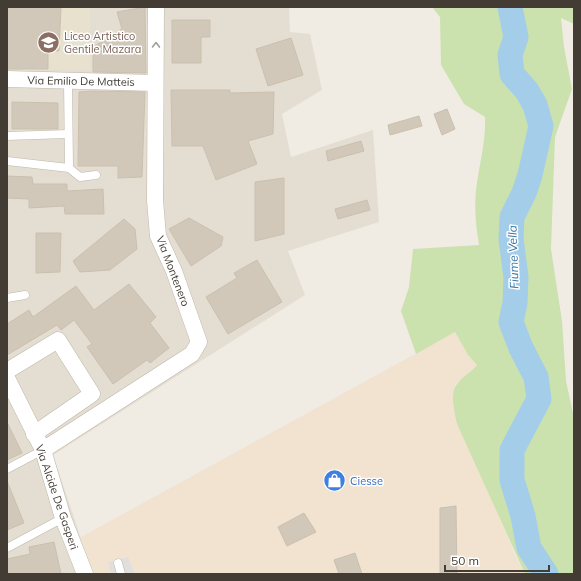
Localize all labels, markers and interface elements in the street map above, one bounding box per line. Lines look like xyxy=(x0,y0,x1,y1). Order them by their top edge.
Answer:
school or university icon: Liceo Artistico Gentile Mazara xyxy=(36,29,62,55)
place label: Liceo Artistico Gentile Mazara xyxy=(64,29,141,56)
one-way arrow xyxy=(151,42,160,48)
street label: Via Emilio De Matteis xyxy=(27,73,135,89)
water label: Fiume Vella xyxy=(504,225,522,289)
street label: Via Montenero xyxy=(153,234,193,308)
street label: Via Alcide De Gasperi xyxy=(32,443,82,551)
shop icon: Ciesse xyxy=(321,468,347,494)
place label: Ciesse xyxy=(350,474,383,488)
scale bar xyxy=(445,547,549,573)
text: 50 m xyxy=(451,553,479,568)

